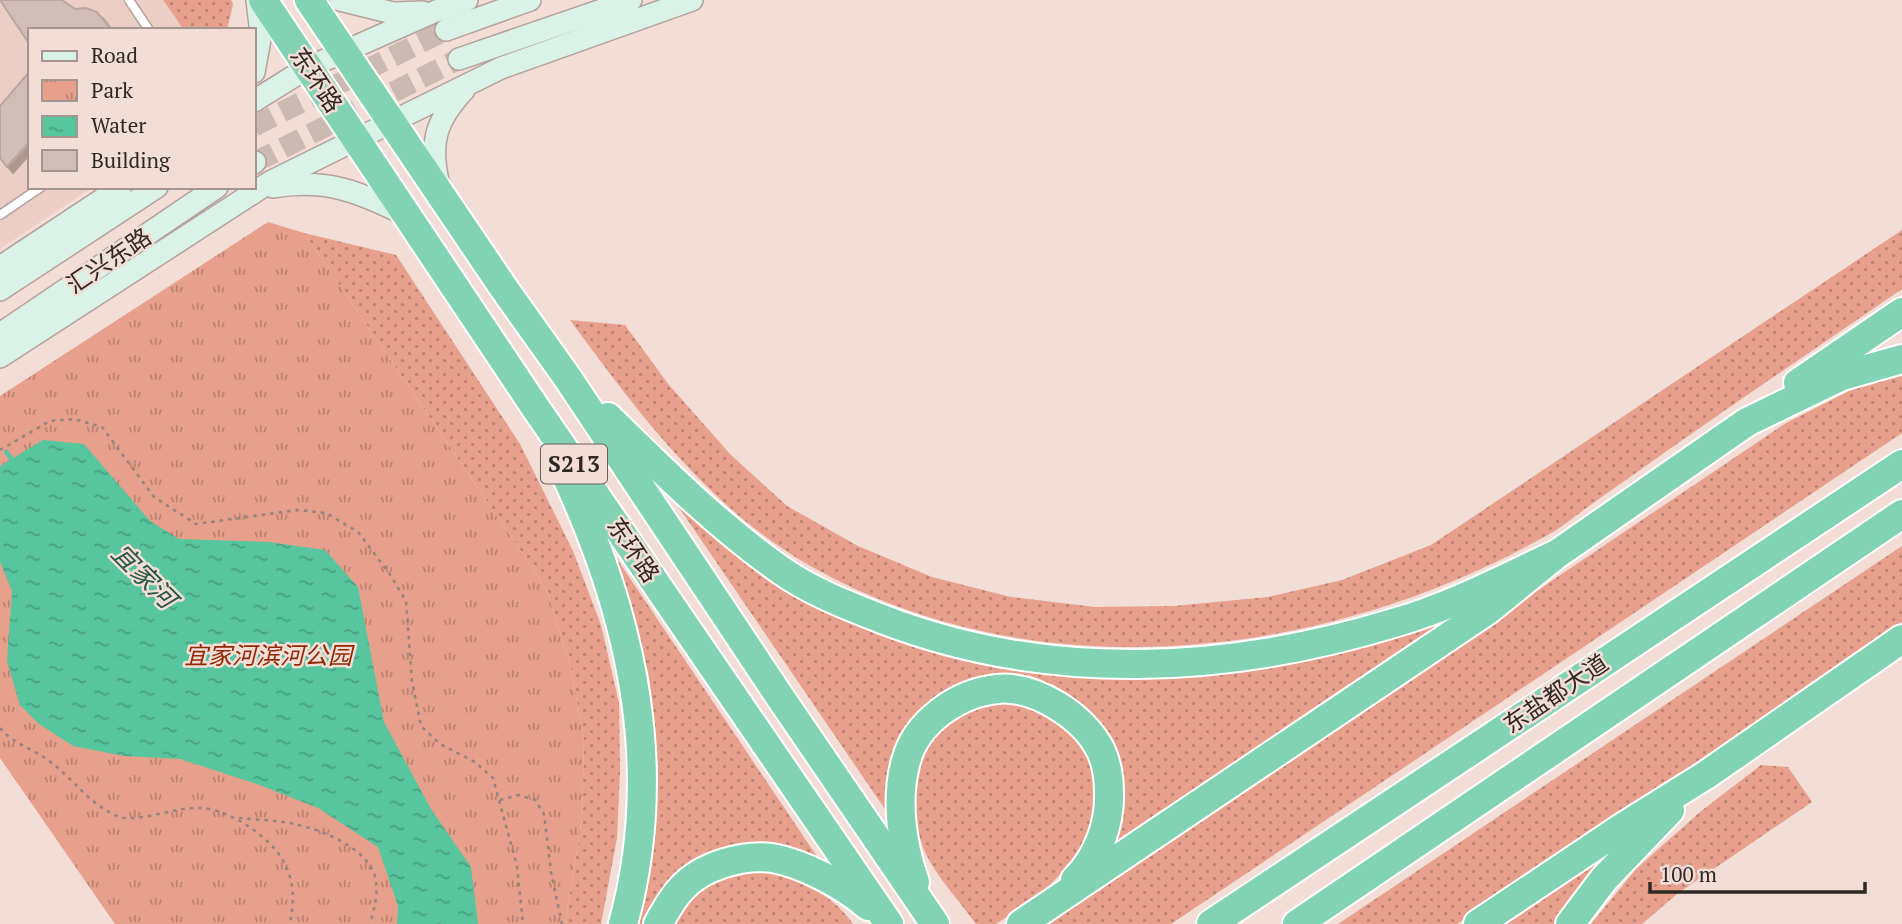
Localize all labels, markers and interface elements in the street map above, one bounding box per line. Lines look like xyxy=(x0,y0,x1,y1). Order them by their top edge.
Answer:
legend xyxy=(28,28,256,189)
text: Road xyxy=(91,41,138,69)
street label: 东环路 xyxy=(283,41,350,118)
text: Park xyxy=(91,76,133,104)
text: Water xyxy=(91,111,146,139)
text: Building xyxy=(91,146,171,174)
street label: 汇兴东路 xyxy=(60,220,157,300)
road number: S213 xyxy=(541,445,607,484)
street label: 东环路 xyxy=(600,511,667,588)
water label: 宜家河 xyxy=(105,536,188,618)
park label: 宜家河滨河公园 xyxy=(184,639,355,671)
street label: 东盐都大道 xyxy=(1497,646,1614,740)
scale bar xyxy=(1650,850,1865,894)
text: 100 m xyxy=(1660,860,1717,888)

